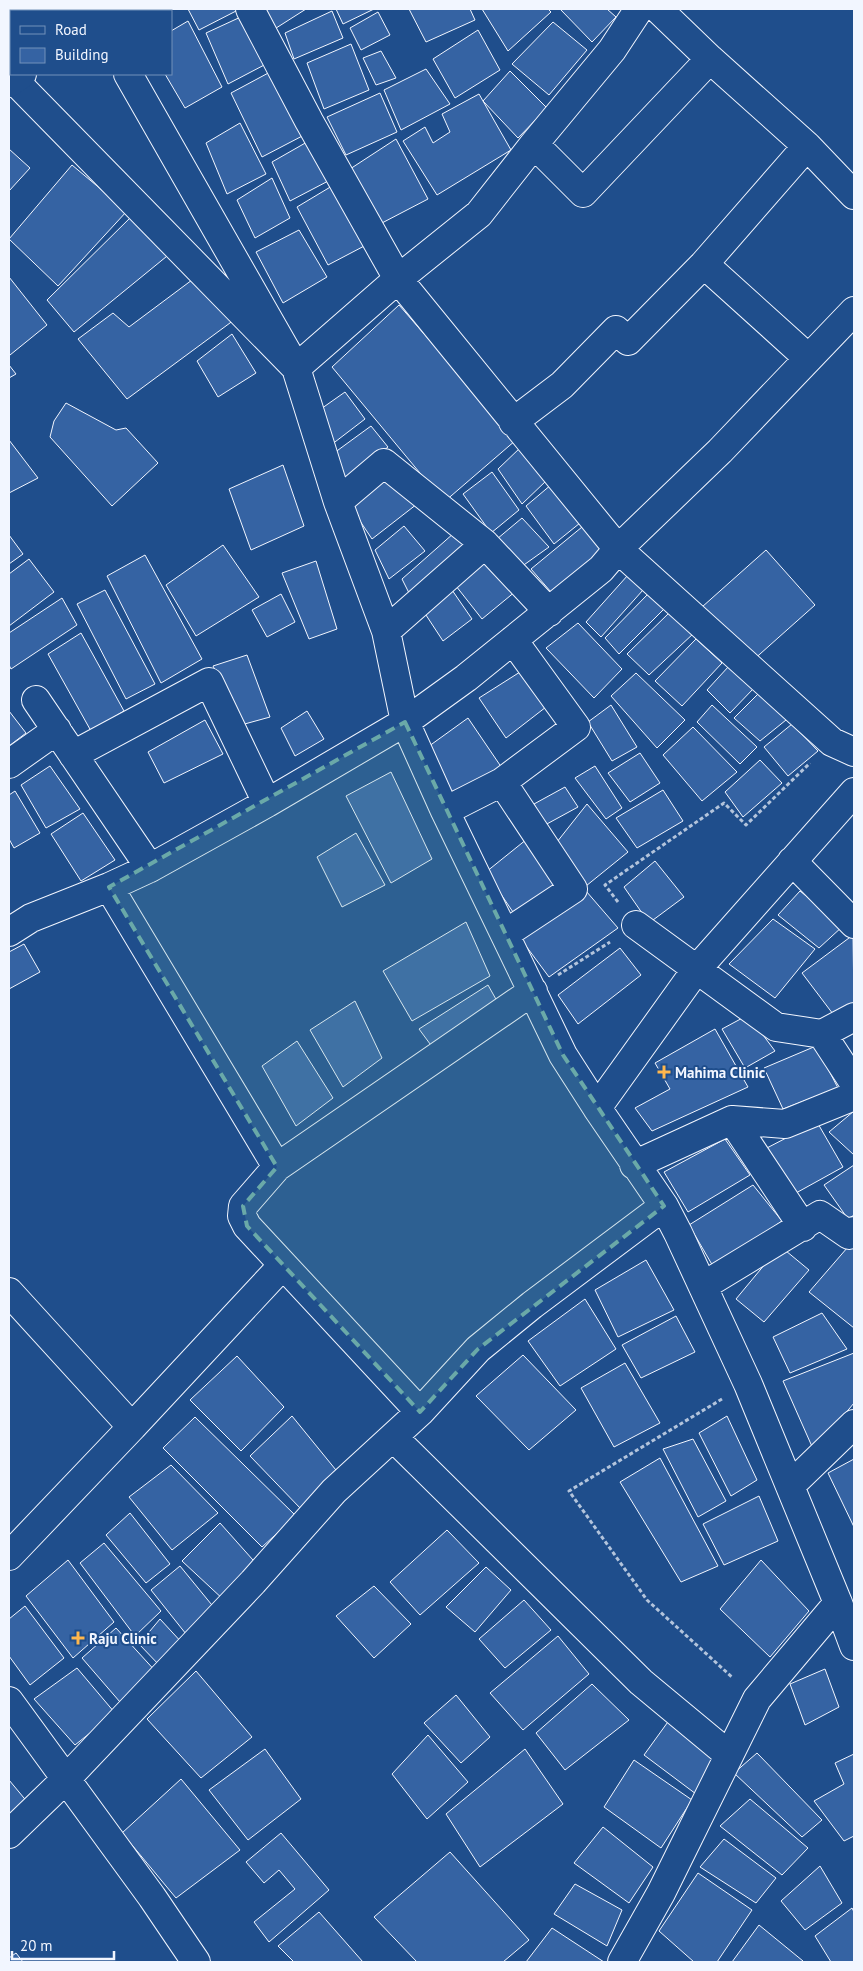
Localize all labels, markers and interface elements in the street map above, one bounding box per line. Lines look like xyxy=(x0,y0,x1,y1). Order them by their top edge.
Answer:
legend xyxy=(10,10,172,75)
text: Road xyxy=(55,20,87,39)
text: Building xyxy=(55,45,109,64)
place label: Mahima Clinic xyxy=(675,1063,766,1082)
marker: Mahima Clinic xyxy=(657,1065,671,1079)
place label: Raju Clinic xyxy=(89,1629,157,1648)
marker: Raju Clinic xyxy=(71,1631,85,1645)
scale bar xyxy=(12,1928,115,1960)
text: 20 m xyxy=(20,1936,53,1955)

